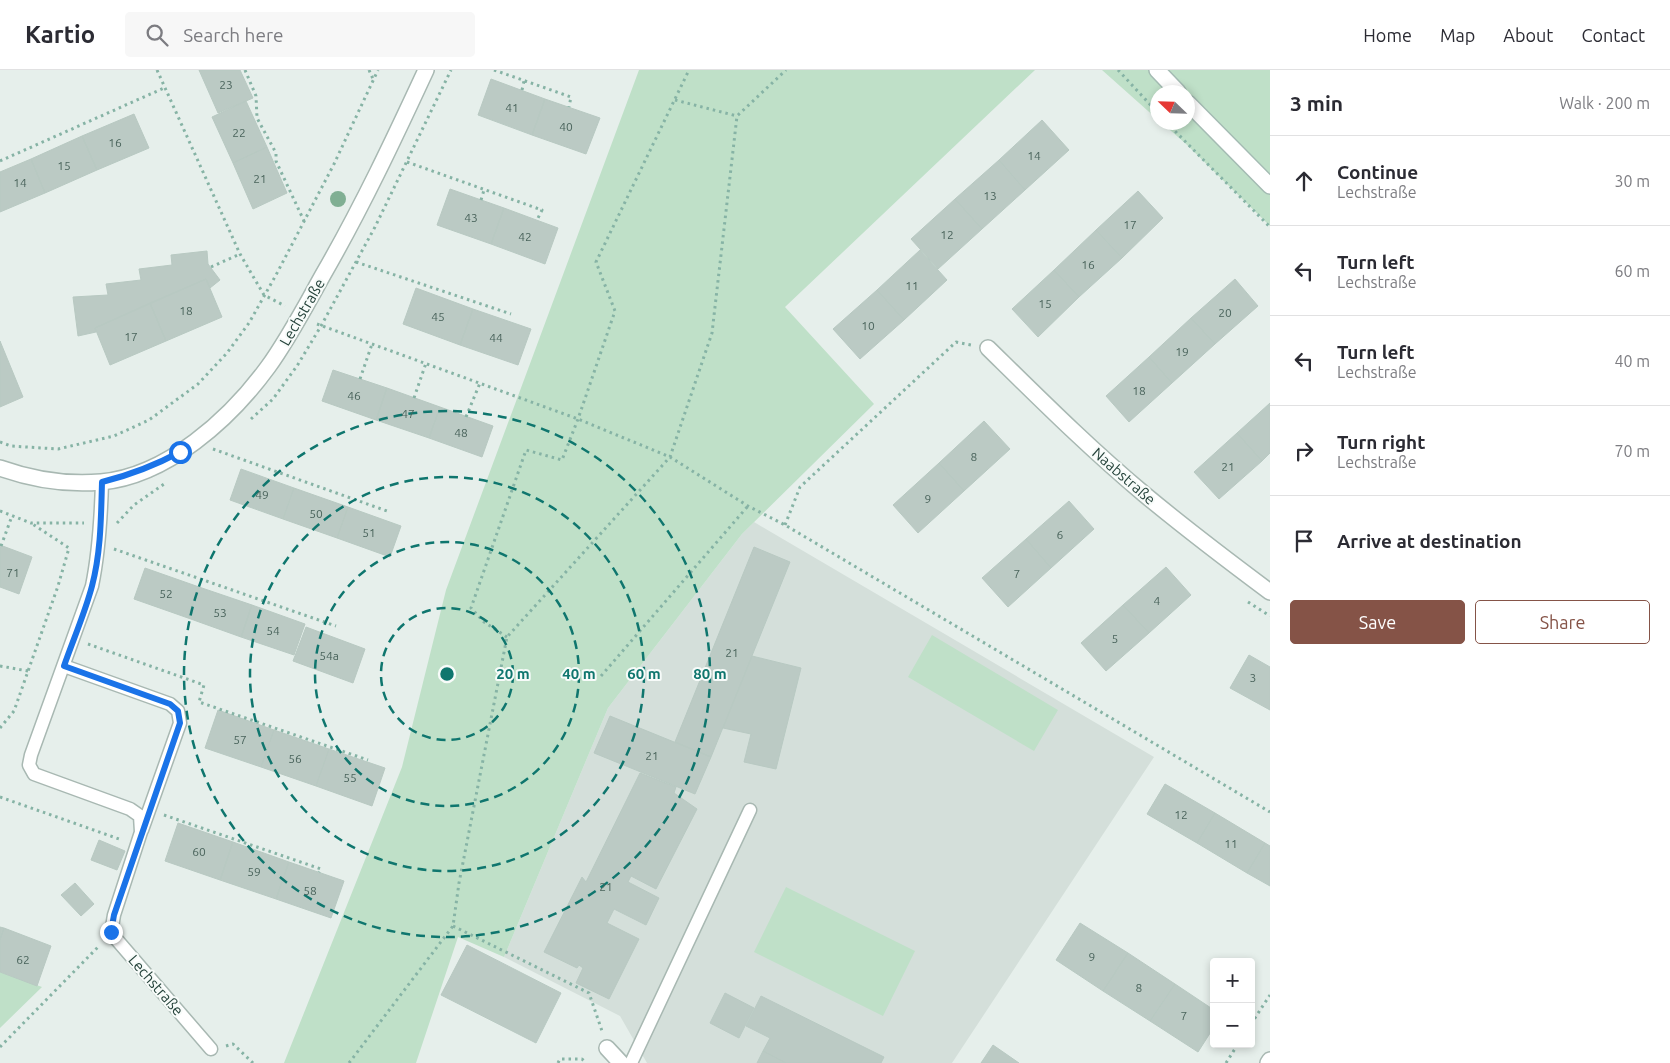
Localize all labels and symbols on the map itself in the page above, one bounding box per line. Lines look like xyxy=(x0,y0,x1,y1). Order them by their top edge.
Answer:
house number: 23 xyxy=(219,78,233,91)
north arrow xyxy=(1150,85,1195,130)
house number: 41 xyxy=(505,101,519,114)
house number: 40 xyxy=(559,120,573,133)
house number: 22 xyxy=(232,126,246,139)
house number: 16 xyxy=(108,136,122,149)
house number: 14 xyxy=(1027,149,1041,162)
house number: 15 xyxy=(57,159,71,172)
house number: 21 xyxy=(253,172,267,185)
house number: 14 xyxy=(13,176,27,189)
house number: 13 xyxy=(983,189,997,202)
house number: 43 xyxy=(464,211,478,224)
house number: 17 xyxy=(1123,218,1137,231)
house number: 12 xyxy=(940,228,954,241)
house number: 42 xyxy=(518,230,532,243)
house number: 16 xyxy=(1081,258,1095,271)
street label: Lechstraße xyxy=(276,275,328,349)
house number: 11 xyxy=(905,279,919,292)
house number: 15 xyxy=(1038,297,1052,310)
house number: 18 xyxy=(179,304,193,317)
house number: 20 xyxy=(1218,306,1232,319)
house number: 45 xyxy=(431,310,445,323)
house number: 10 xyxy=(861,319,875,332)
house number: 17 xyxy=(124,330,138,343)
house number: 44 xyxy=(489,331,503,344)
house number: 19 xyxy=(1175,345,1189,358)
house number: 18 xyxy=(1132,384,1146,397)
house number: 46 xyxy=(347,389,361,402)
house number: 47 xyxy=(401,407,415,420)
house number: 48 xyxy=(454,426,468,439)
route start xyxy=(169,441,192,464)
street label: Naabstraße xyxy=(1089,444,1159,508)
house number: 8 xyxy=(971,450,978,463)
house number: 21 xyxy=(1221,460,1235,473)
house number: 49 xyxy=(255,488,269,501)
house number: 9 xyxy=(925,492,931,505)
house number: 50 xyxy=(309,507,323,520)
house number: 51 xyxy=(362,526,376,539)
house number: 6 xyxy=(1057,528,1064,541)
house number: 71 xyxy=(6,566,20,579)
house number: 7 xyxy=(1014,567,1020,580)
house number: 52 xyxy=(159,587,173,600)
house number: 4 xyxy=(1154,594,1161,607)
house number: 53 xyxy=(213,606,227,619)
house number: 54 xyxy=(266,624,280,637)
house number: 5 xyxy=(1112,632,1118,645)
house number: 21 xyxy=(725,646,739,659)
house number: 54a xyxy=(319,649,339,662)
centre of rings xyxy=(438,665,456,683)
text: 20 m xyxy=(496,665,530,682)
text: 40 m xyxy=(562,665,596,682)
text: 60 m xyxy=(627,665,661,682)
text: 80 m xyxy=(693,665,727,682)
house number: 3 xyxy=(1250,671,1256,684)
house number: 57 xyxy=(233,733,247,746)
house number: 21 xyxy=(645,749,659,762)
house number: 56 xyxy=(288,752,302,765)
house number: 55 xyxy=(343,771,357,784)
house number: 12 xyxy=(1174,808,1188,821)
house number: 11 xyxy=(1224,837,1238,850)
house number: 60 xyxy=(192,845,206,858)
house number: 59 xyxy=(247,865,261,878)
house number: 21 xyxy=(599,880,613,893)
house number: 58 xyxy=(303,884,317,897)
route end xyxy=(100,921,123,944)
house number: 9 xyxy=(1089,950,1095,963)
street label: Lechstraße xyxy=(125,951,187,1019)
house number: 62 xyxy=(16,953,30,966)
house number: 8 xyxy=(1136,981,1143,994)
house number: 7 xyxy=(1181,1009,1187,1022)

